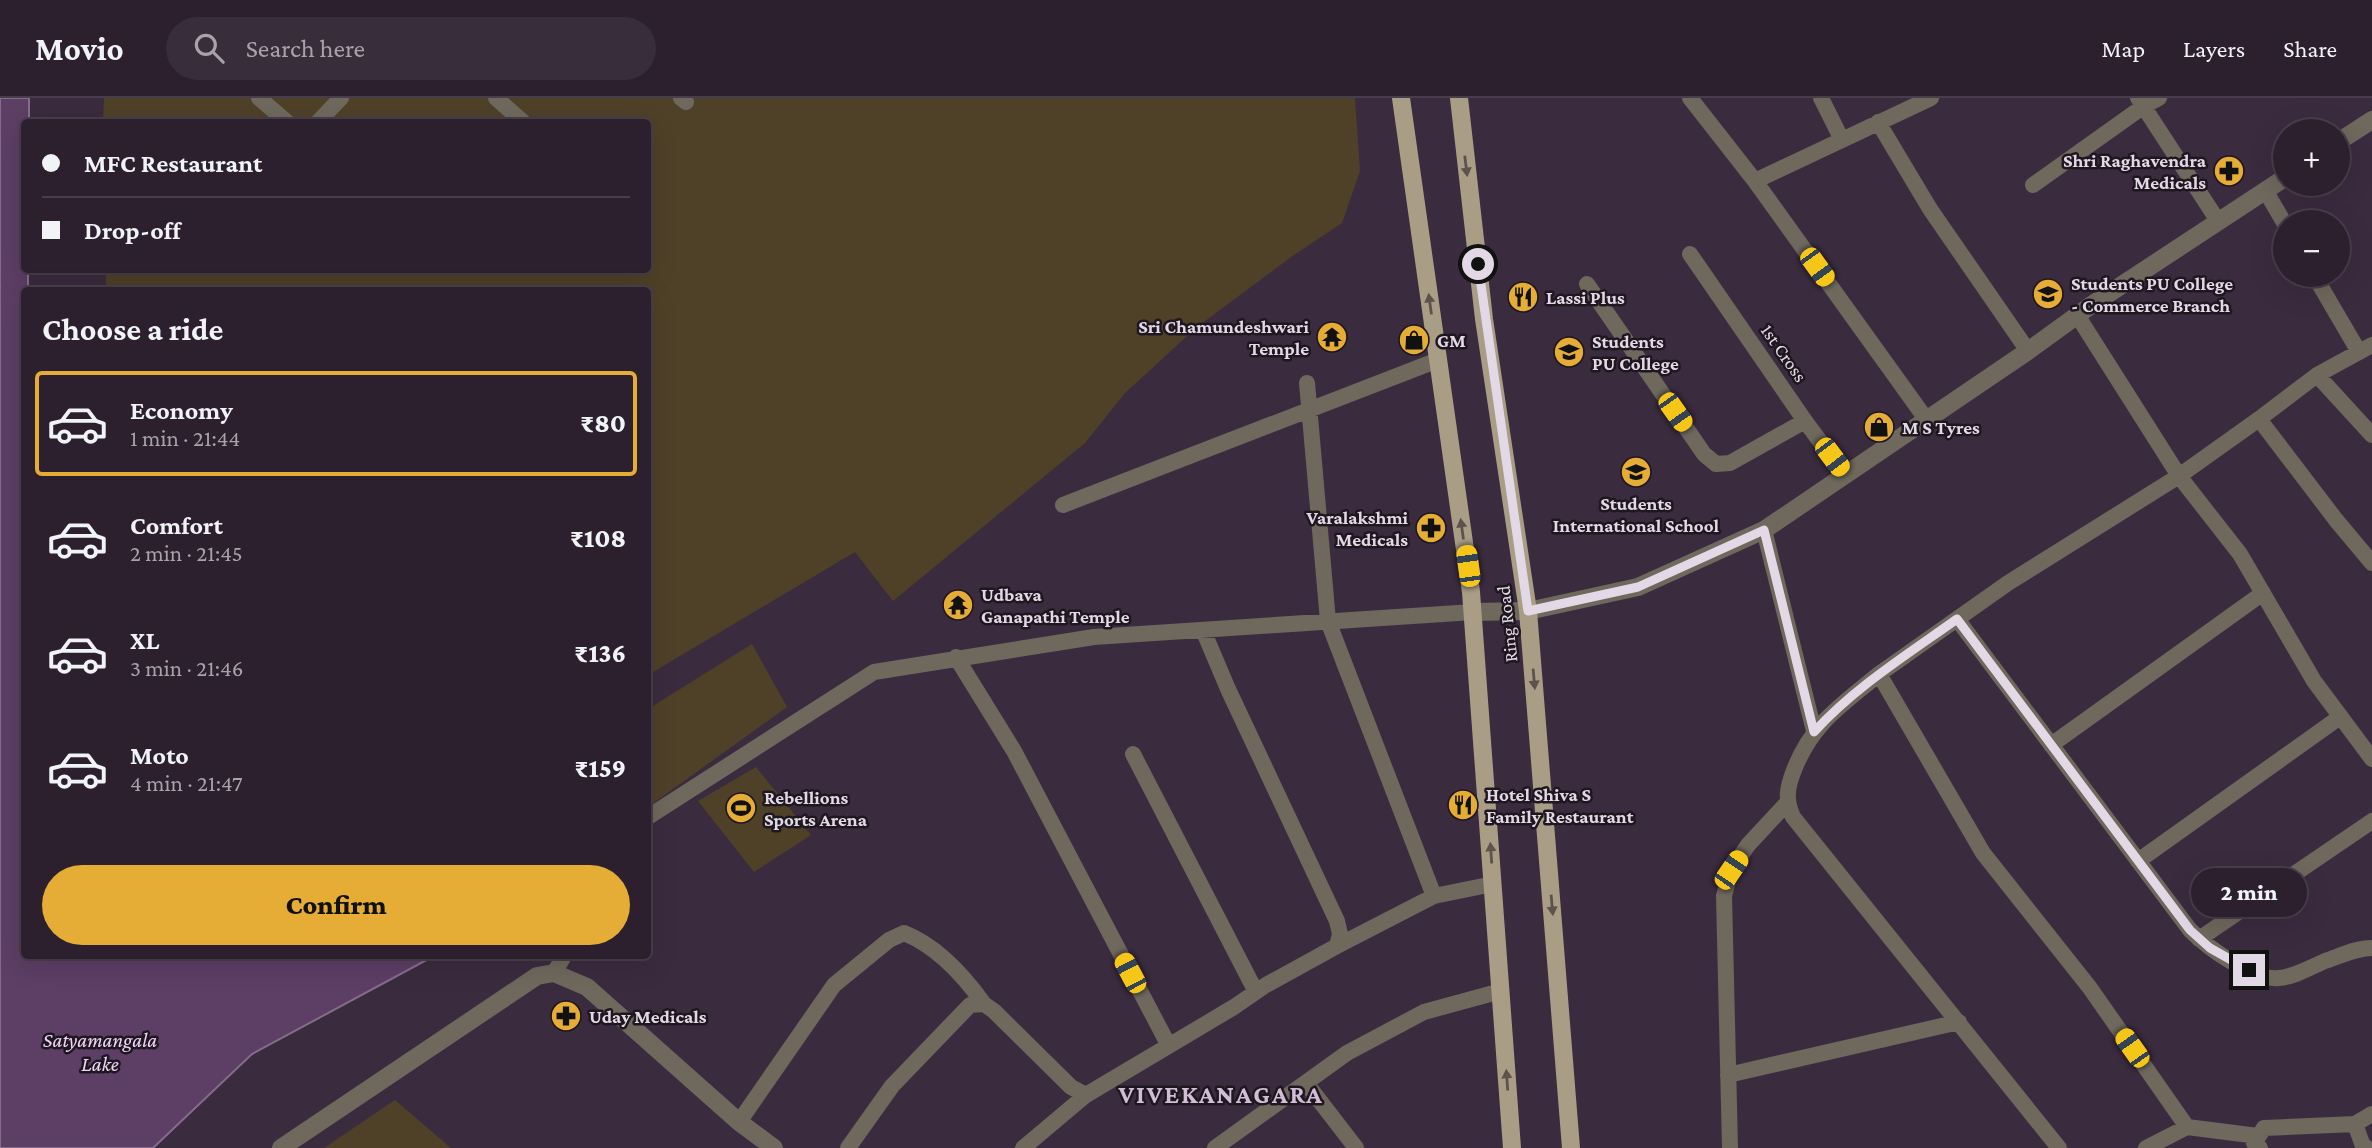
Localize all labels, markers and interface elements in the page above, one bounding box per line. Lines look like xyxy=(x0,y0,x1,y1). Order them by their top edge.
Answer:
search box xyxy=(166,17,656,80)
icon: search xyxy=(190,29,228,67)
text: Movio xyxy=(35,30,124,67)
text: Search here xyxy=(246,34,365,63)
text: Map xyxy=(2101,35,2145,62)
text: Layers xyxy=(2183,35,2245,62)
text: Share xyxy=(2283,35,2337,62)
map controls xyxy=(2273,119,2350,287)
button: + xyxy=(2273,119,2350,196)
text: MFC Restaurant xyxy=(84,149,262,178)
place label: Shri Raghavendra Medicals xyxy=(2063,150,2207,193)
pharmacy icon: Shri Raghavendra Medicals xyxy=(2212,154,2246,188)
one-way arrow xyxy=(1461,155,1472,177)
button: − xyxy=(2273,210,2350,287)
text: Drop-off xyxy=(84,216,181,245)
car xyxy=(1797,244,1838,290)
route start xyxy=(1462,248,1494,280)
place label: Students PU College - Commerce Branch xyxy=(2071,273,2233,316)
school or university icon: Students PU College - Commerce Branch xyxy=(2031,277,2065,311)
restaurant icon: Lassi Plus xyxy=(1506,280,1540,314)
place label: Lassi Plus xyxy=(1546,287,1625,308)
one-way arrow xyxy=(1425,293,1436,315)
text: Choose a ride xyxy=(42,311,223,347)
place label: Sri Chamundeshwari Temple xyxy=(1138,316,1309,359)
temple icon: Sri Chamundeshwari Temple xyxy=(1315,320,1349,354)
street label: 1st Cross xyxy=(1757,320,1811,386)
shop icon: GM xyxy=(1397,323,1431,357)
place label: GM xyxy=(1437,330,1466,351)
place label: Students PU College xyxy=(1592,331,1679,374)
school or university icon: Students PU College xyxy=(1552,335,1586,369)
car xyxy=(1655,389,1696,435)
icon: car xyxy=(46,392,109,455)
text: Economy xyxy=(130,396,233,425)
text: ₹80 xyxy=(580,409,626,438)
shop icon: M S Tyres xyxy=(1862,410,1896,444)
place label: M S Tyres xyxy=(1902,417,1980,438)
text: 1 min · 21:44 xyxy=(130,425,240,451)
car xyxy=(1811,434,1854,480)
school or university icon: Students International School xyxy=(1619,455,1653,489)
place label: Students International School xyxy=(1553,493,1720,536)
icon: car xyxy=(46,507,109,570)
place label: Varalakshmi Medicals xyxy=(1306,507,1408,550)
text: Comfort xyxy=(130,511,223,540)
pharmacy icon: Varalakshmi Medicals xyxy=(1414,511,1448,545)
one-way arrow xyxy=(1457,518,1468,540)
text: ₹108 xyxy=(570,524,626,553)
text: 2 min · 21:45 xyxy=(130,540,243,566)
car xyxy=(1455,544,1482,588)
place label: Udbava Ganapathi Temple xyxy=(981,584,1130,627)
street label: Ring Road xyxy=(1493,585,1521,663)
temple icon: Udbava Ganapathi Temple xyxy=(941,588,975,622)
icon: car xyxy=(46,622,109,685)
text: XL xyxy=(130,626,159,655)
text: ₹136 xyxy=(574,639,626,668)
text: 3 min · 21:46 xyxy=(130,655,244,681)
one-way arrow xyxy=(1529,668,1540,690)
icon: car xyxy=(46,737,109,800)
text: Moto xyxy=(130,741,189,770)
text: ₹159 xyxy=(574,754,626,783)
text: 4 min · 21:47 xyxy=(130,770,243,796)
place label: Hotel Shiva S Family Restaurant xyxy=(1486,784,1634,827)
place label: Rebellions Sports Arena xyxy=(764,787,868,830)
restaurant icon: Hotel Shiva S Family Restaurant xyxy=(1446,788,1480,822)
sports icon: Rebellions Sports Arena xyxy=(724,791,758,825)
one-way arrow xyxy=(1485,842,1496,864)
car xyxy=(1711,847,1752,893)
button: Confirm xyxy=(42,865,630,945)
callout: 2 min xyxy=(2191,868,2307,918)
text: 2 min xyxy=(2221,879,2277,905)
one-way arrow xyxy=(1547,895,1558,917)
car xyxy=(1111,950,1150,996)
route end xyxy=(2233,954,2265,986)
pharmacy icon: Uday Medicals xyxy=(549,999,583,1033)
place label: Uday Medicals xyxy=(589,1006,707,1027)
car xyxy=(2112,1025,2153,1071)
water label: Satyamangala Lake xyxy=(43,1028,157,1076)
one-way arrow xyxy=(1502,1069,1513,1091)
district label: VIVEKANAGARA xyxy=(1117,1080,1324,1109)

